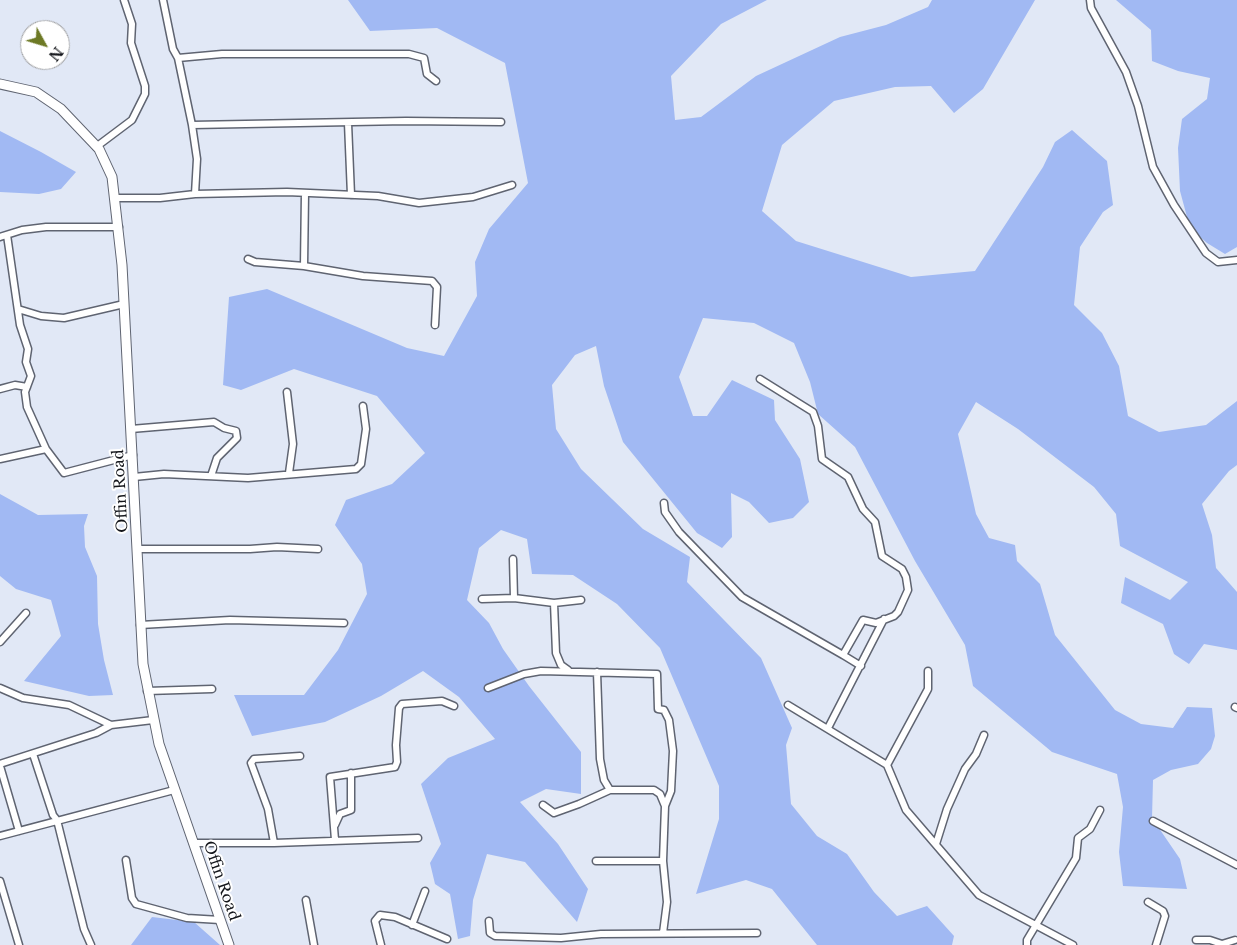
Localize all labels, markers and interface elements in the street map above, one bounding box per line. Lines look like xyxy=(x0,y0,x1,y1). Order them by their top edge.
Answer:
north arrow xyxy=(20,20,70,70)
text: N xyxy=(45,43,67,65)
street label: Offin Road xyxy=(110,449,132,533)
street label: Offin Road xyxy=(199,839,243,923)

